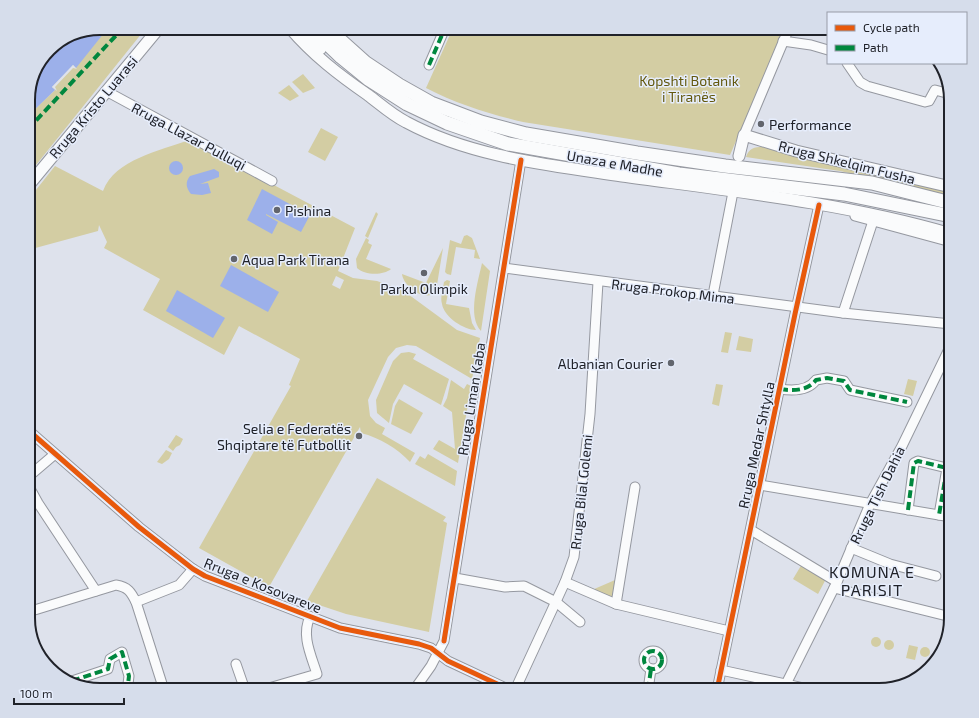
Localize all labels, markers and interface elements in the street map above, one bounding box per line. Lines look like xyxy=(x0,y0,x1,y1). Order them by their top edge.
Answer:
legend xyxy=(827,12,967,64)
text: Cycle path xyxy=(863,20,920,34)
text: Path xyxy=(863,40,888,54)
street label: Rruga Kristo Luarasi xyxy=(45,52,141,162)
park label: Kopshti Botanik i Tiranës xyxy=(639,72,739,105)
street label: Rruga Llazar Pulluqi xyxy=(129,99,249,173)
place label: Performance xyxy=(769,116,851,133)
marker: Performance xyxy=(756,119,766,129)
street label: Rruga Shkelqim Fusha xyxy=(777,137,917,187)
street label: Unaza e Madhe xyxy=(566,146,664,180)
place label: Pishina xyxy=(285,202,331,219)
marker: Pishina xyxy=(272,205,282,215)
place label: Aqua Park Tirana xyxy=(242,251,350,268)
marker: Aqua Park Tirana xyxy=(229,254,239,264)
marker: Parku Olimpik xyxy=(419,268,429,278)
street label: Rruga Prokop Mima xyxy=(610,275,736,307)
place label: Parku Olimpik xyxy=(380,280,468,297)
street label: Rruga Liman Kaba xyxy=(454,341,488,457)
place label: Albanian Courier xyxy=(558,355,663,372)
marker: Albanian Courier xyxy=(666,358,676,368)
street label: Rruga Medar Shtylla xyxy=(734,380,778,510)
place label: Selia e Federatës Shqiptare të Futbollit xyxy=(217,420,351,453)
marker: Selia e Federatës Shqiptare të Futbollit xyxy=(354,431,364,441)
street label: Rruga Bilal Golemi xyxy=(566,433,596,551)
street label: Rruga Tish Dahia xyxy=(846,443,908,547)
street label: Rruga e Kosovareve xyxy=(202,554,324,616)
district label: KOMUNA E PARISIT xyxy=(829,562,915,599)
scale bar xyxy=(14,680,124,706)
text: 100 m xyxy=(20,686,52,700)

